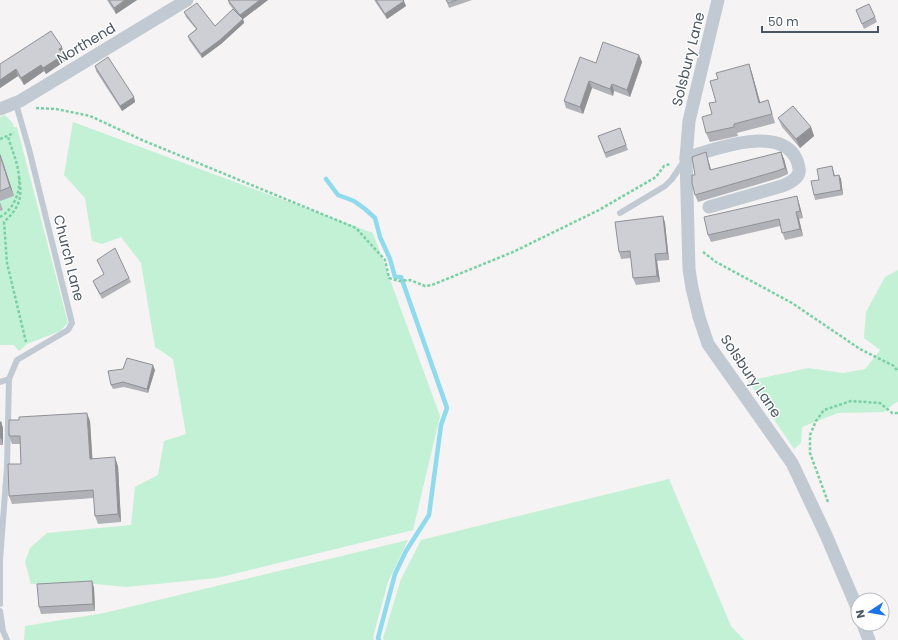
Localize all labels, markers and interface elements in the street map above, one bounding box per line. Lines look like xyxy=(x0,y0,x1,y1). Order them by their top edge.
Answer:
scale bar xyxy=(762,8,878,34)
street label: Solsbury Lane xyxy=(667,10,709,108)
text: 50 m xyxy=(768,13,799,30)
street label: Northend xyxy=(53,18,119,68)
street label: Church Lane xyxy=(49,213,89,304)
street label: Solsbury Lane xyxy=(716,330,786,422)
north arrow xyxy=(850,592,890,632)
text: N xyxy=(852,608,869,620)

